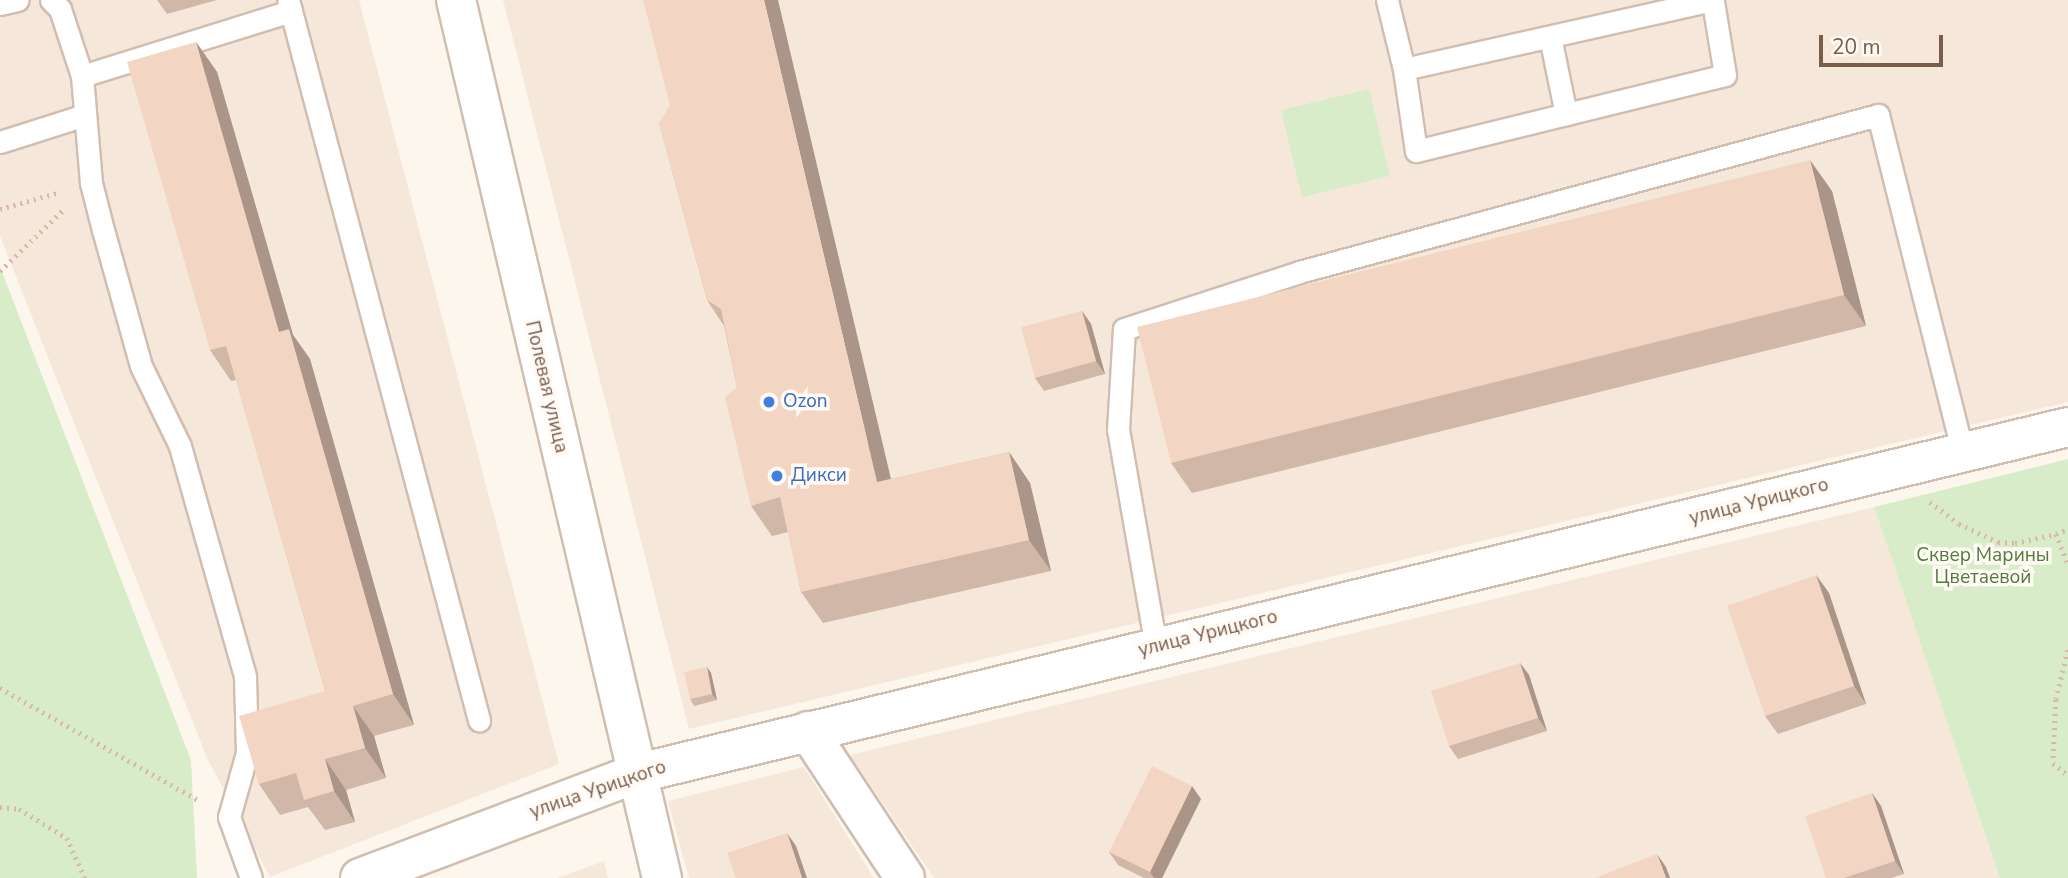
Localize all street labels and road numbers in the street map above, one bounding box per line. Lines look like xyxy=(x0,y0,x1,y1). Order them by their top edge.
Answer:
street label: Полевая улица xyxy=(520,319,572,455)
street label: улица Урицкого xyxy=(1687,474,1831,530)
street label: улица Урицкого xyxy=(1136,606,1280,662)
street label: улица Урицкого xyxy=(527,756,669,824)

